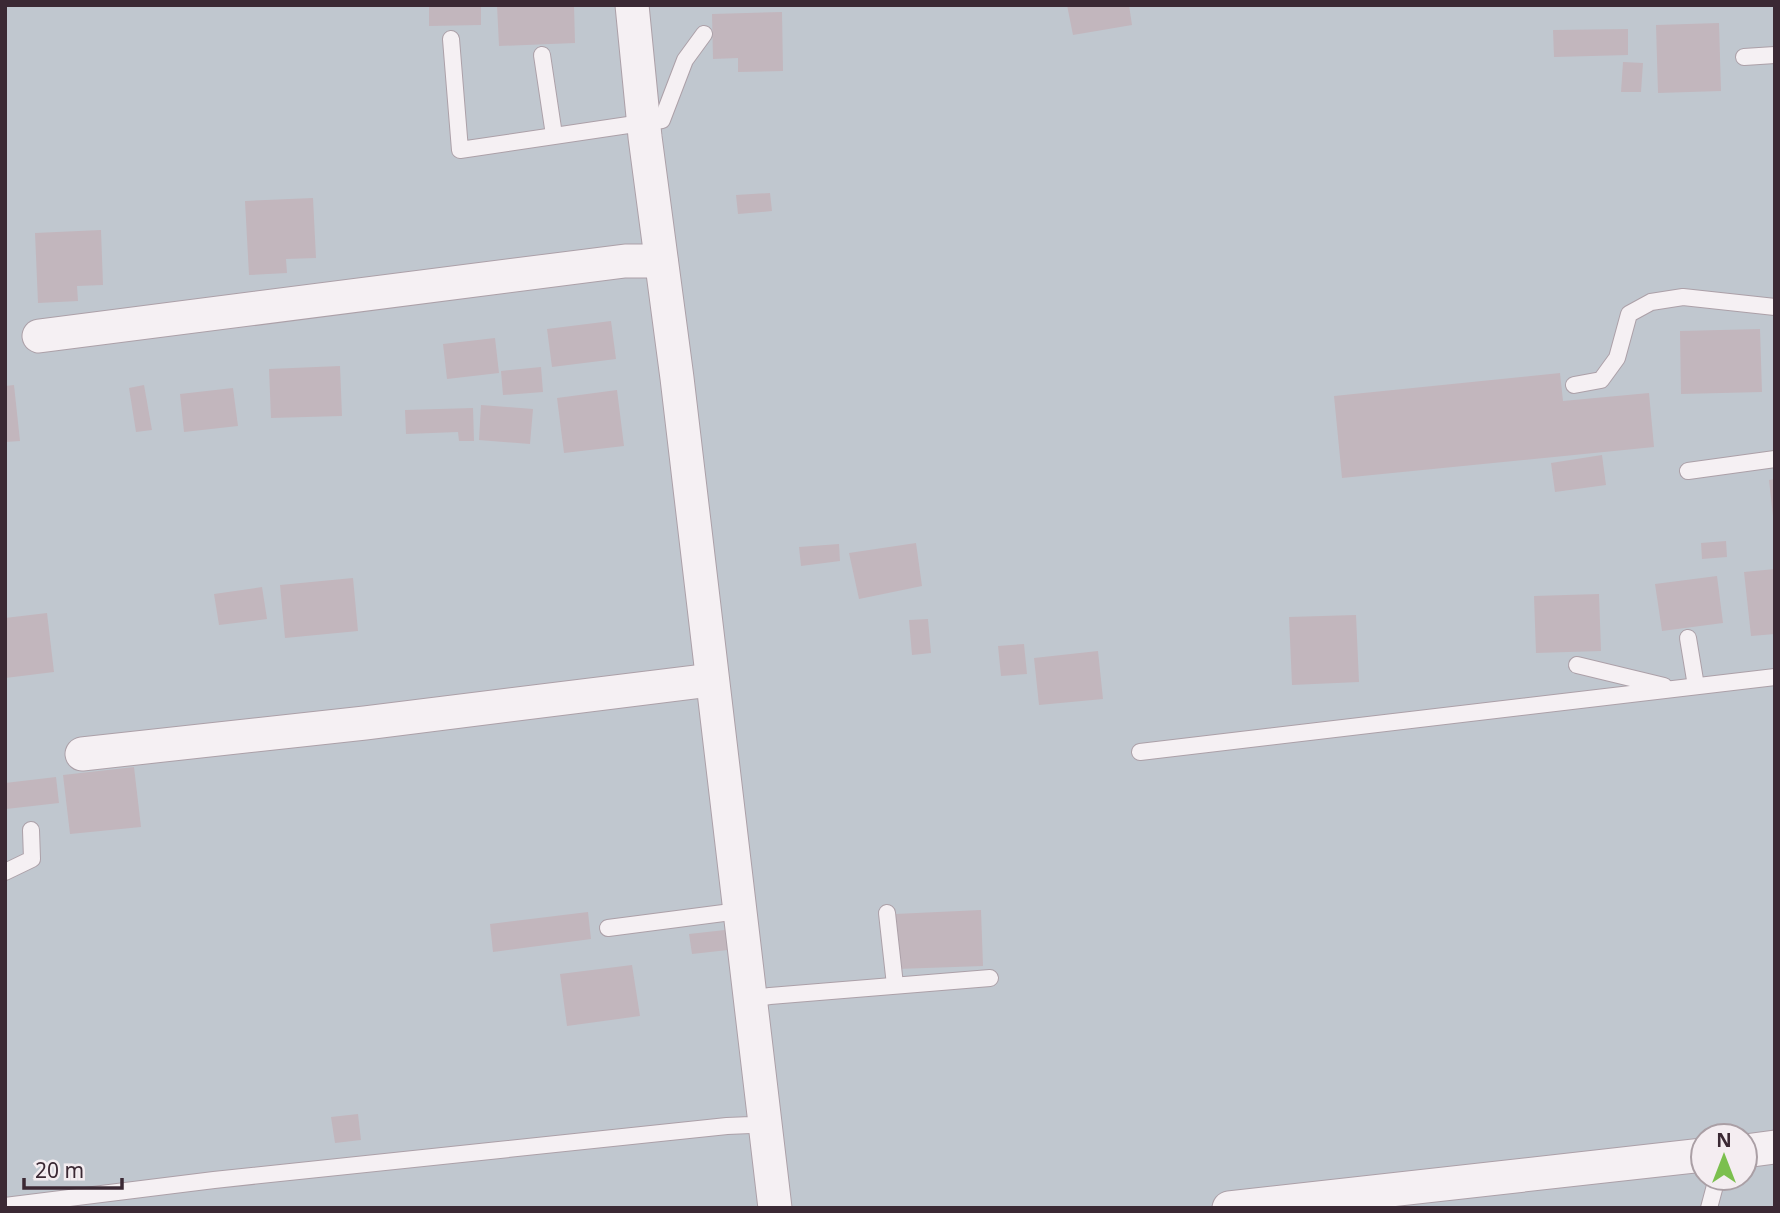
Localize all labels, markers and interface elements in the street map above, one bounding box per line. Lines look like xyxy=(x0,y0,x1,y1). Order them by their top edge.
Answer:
north arrow xyxy=(1689,1122,1759,1192)
text: N xyxy=(1716,1127,1732,1153)
scale bar xyxy=(24,1146,122,1190)
text: 20 m xyxy=(35,1156,84,1184)

